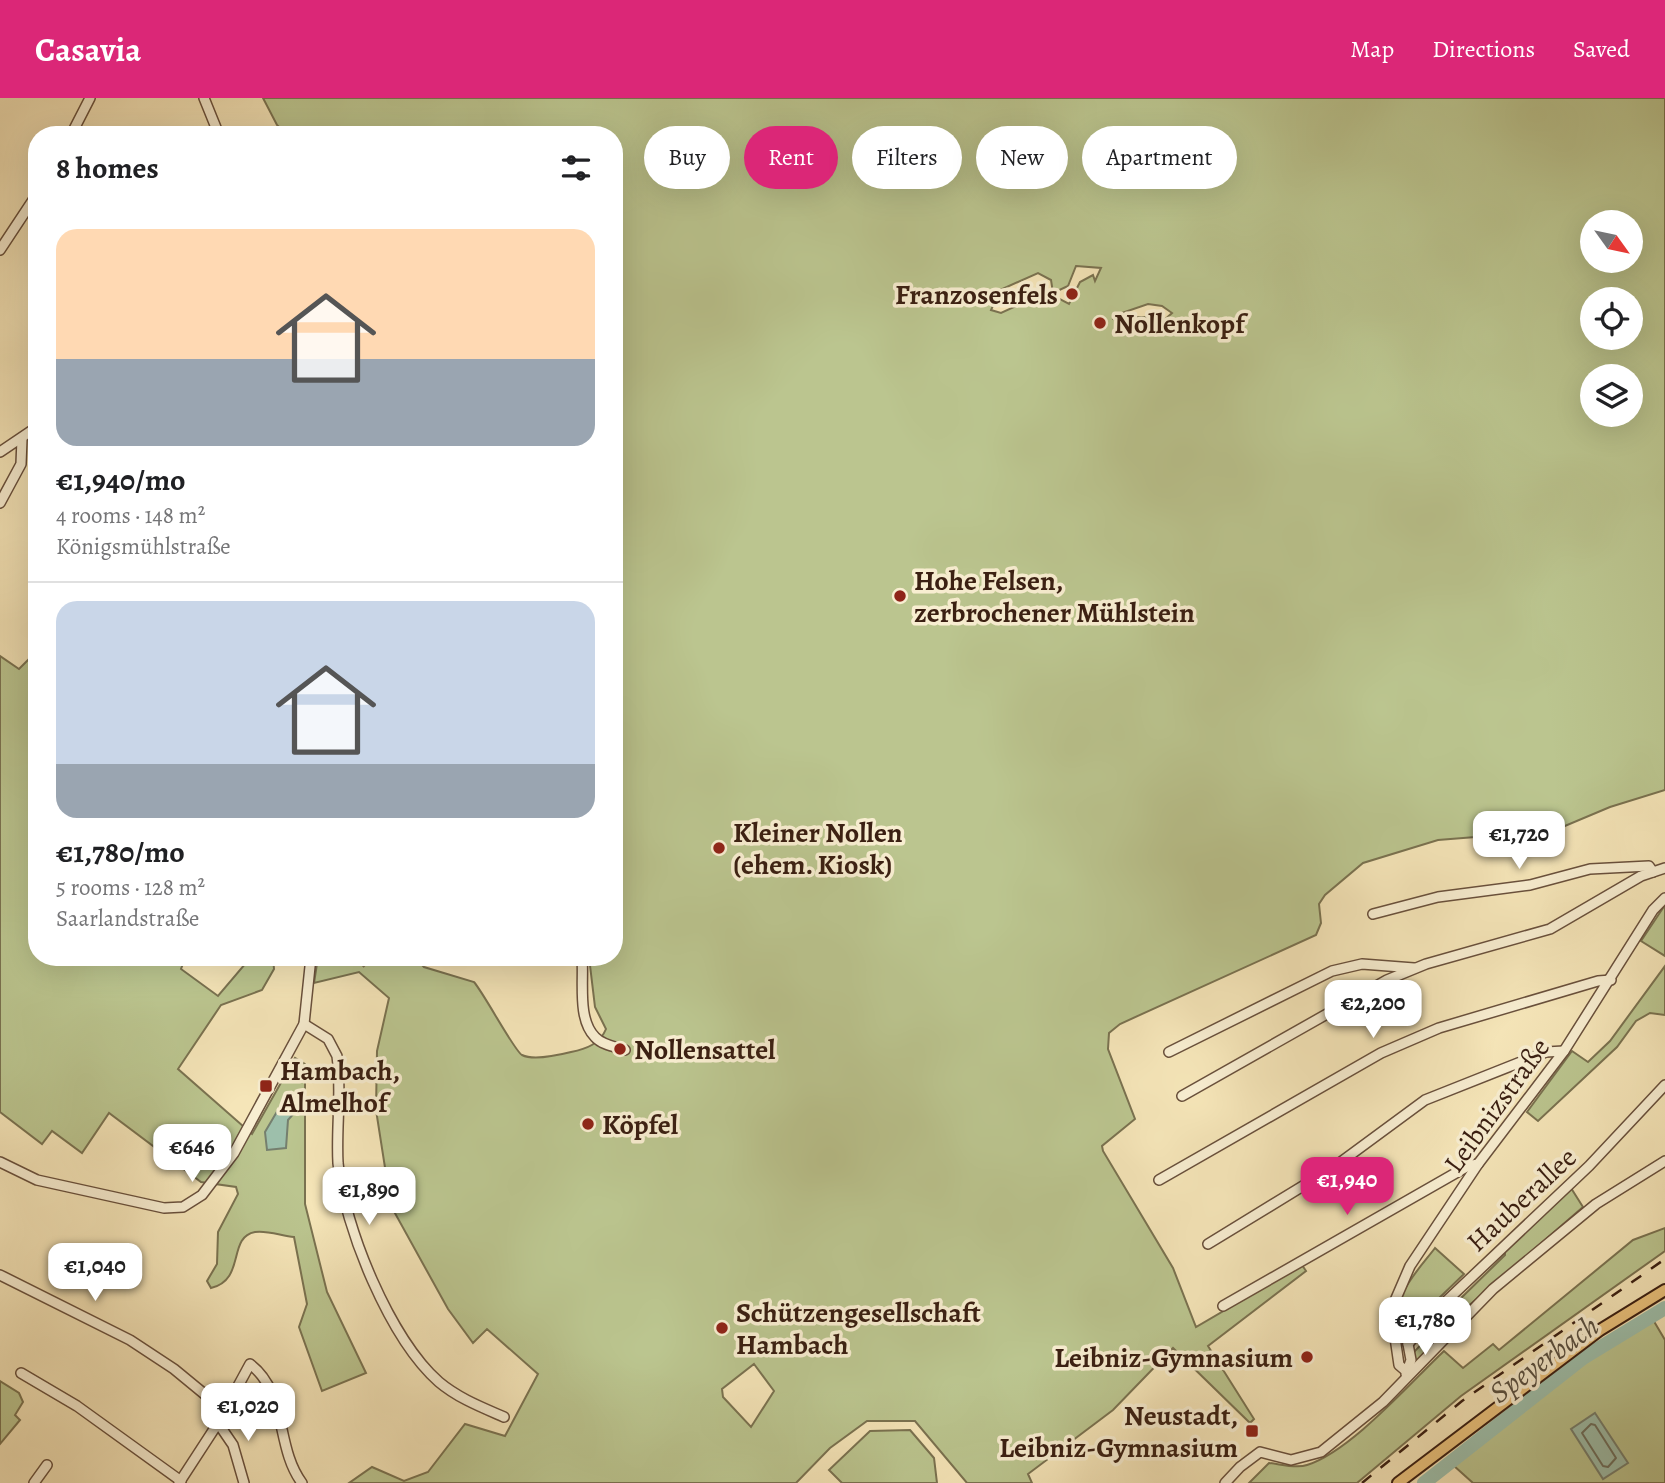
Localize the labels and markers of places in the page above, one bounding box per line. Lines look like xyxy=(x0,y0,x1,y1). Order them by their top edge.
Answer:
place label: Franzosenfels xyxy=(895,276,1058,314)
marker: Franzosenfels xyxy=(1064,286,1080,302)
place label: Nollenkopf xyxy=(1114,305,1248,343)
marker: Nollenkopf xyxy=(1092,315,1108,331)
place label: Hohe Felsen, zerbrochener Mühlstein xyxy=(914,562,1195,632)
marker: Hohe Felsen, zerbrochener Mühlstein xyxy=(892,588,908,604)
pin: €1,720 xyxy=(1462,812,1576,871)
place label: Kleiner Nollen (ehem. Kiosk) xyxy=(733,814,903,884)
marker: Kleiner Nollen (ehem. Kiosk) xyxy=(711,840,727,856)
pin: €2,200 xyxy=(1316,981,1430,1040)
place label: Nollensattel xyxy=(634,1031,776,1069)
marker: Nollensattel xyxy=(612,1041,628,1057)
place label: Hambach, Almelhof xyxy=(279,1052,400,1122)
marker: Hambach, Almelhof xyxy=(258,1078,274,1094)
place label: Köpfel xyxy=(602,1106,679,1144)
marker: Köpfel xyxy=(580,1116,596,1132)
pin: €646 xyxy=(151,1124,233,1184)
pin: €1,940 xyxy=(1290,1158,1404,1217)
pin: €1,890 xyxy=(312,1168,426,1227)
pin: €1,040 xyxy=(38,1244,152,1303)
place label: Schützengesellschaft Hambach xyxy=(736,1294,981,1364)
pin: €1,780 xyxy=(1368,1298,1482,1357)
marker: Schützengesellschaft Hambach xyxy=(714,1320,730,1336)
place label: Leibniz-Gymnasium xyxy=(1054,1339,1293,1377)
marker: Leibniz-Gymnasium xyxy=(1299,1349,1315,1365)
pin: €1,020 xyxy=(191,1384,305,1443)
place label: Neustadt, Leibniz-Gymnasium xyxy=(999,1397,1238,1467)
marker: Neustadt, Leibniz-Gymnasium xyxy=(1244,1423,1260,1439)

